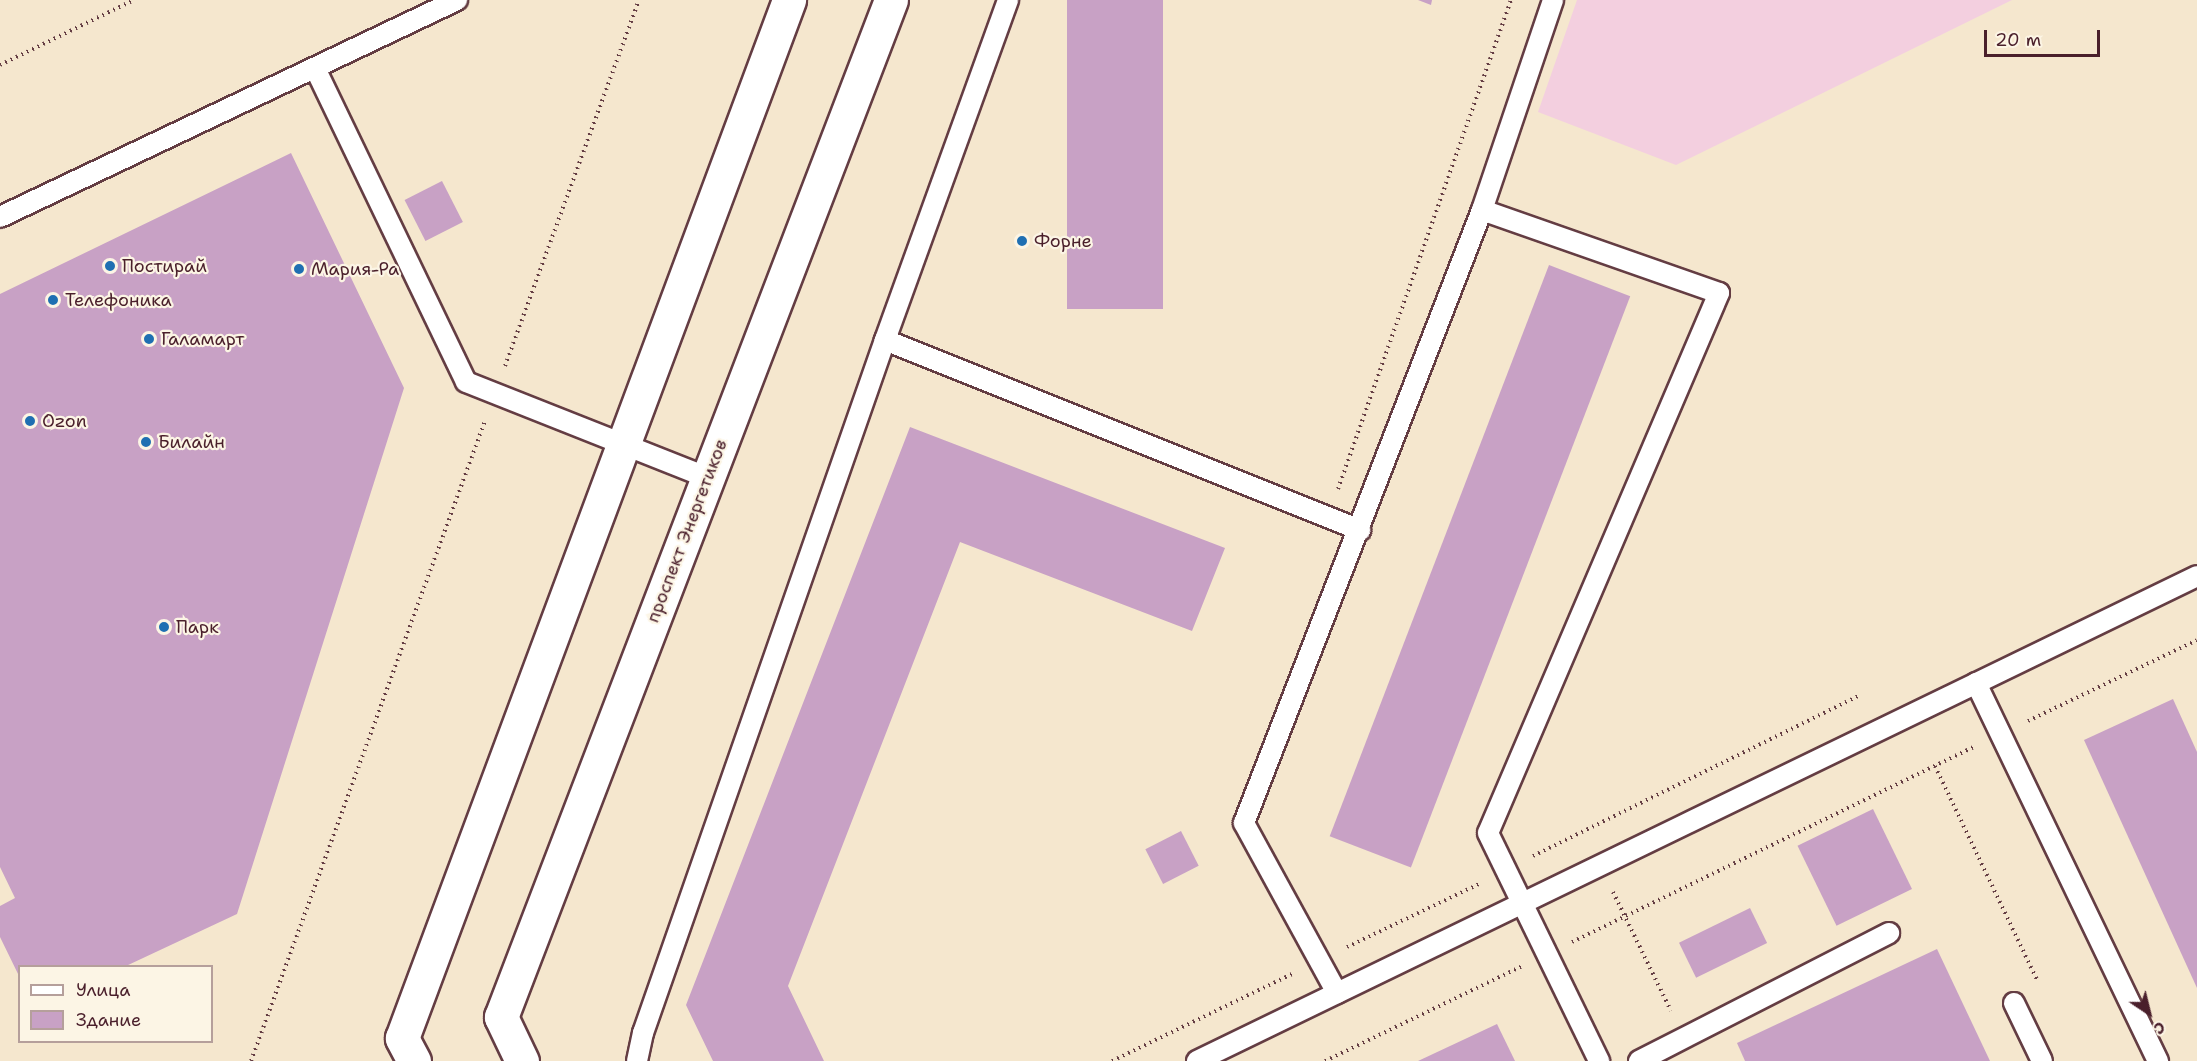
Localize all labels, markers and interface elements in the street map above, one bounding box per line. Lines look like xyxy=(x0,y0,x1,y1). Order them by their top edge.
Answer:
scale bar xyxy=(1987,18,2102,56)
text: 20 m xyxy=(1995,28,2041,52)
place label: Форне xyxy=(1034,230,1092,252)
marker: Форне xyxy=(1015,234,1029,248)
place label: Постирай xyxy=(122,255,207,277)
place label: Мария-Ра xyxy=(311,258,399,280)
marker: Постирай xyxy=(103,259,117,273)
marker: Мария-Ра xyxy=(292,262,306,276)
place label: Телефоника xyxy=(65,289,172,311)
marker: Телефоника xyxy=(46,293,60,307)
place label: Галамарт xyxy=(161,328,244,350)
marker: Галамарт xyxy=(142,332,156,346)
place label: Ozon xyxy=(42,410,87,432)
marker: Ozon xyxy=(23,414,37,428)
place label: Билайн xyxy=(158,431,225,453)
marker: Билайн xyxy=(139,435,153,449)
street label: проспект Энергетиков xyxy=(642,436,732,626)
place label: Парк xyxy=(176,616,219,638)
marker: Парк xyxy=(157,620,171,634)
legend xyxy=(18,965,213,1043)
text: Улица xyxy=(76,978,130,1002)
north arrow xyxy=(2119,983,2179,1043)
text: Здание xyxy=(76,1008,141,1032)
text: С xyxy=(2150,1017,2170,1040)

